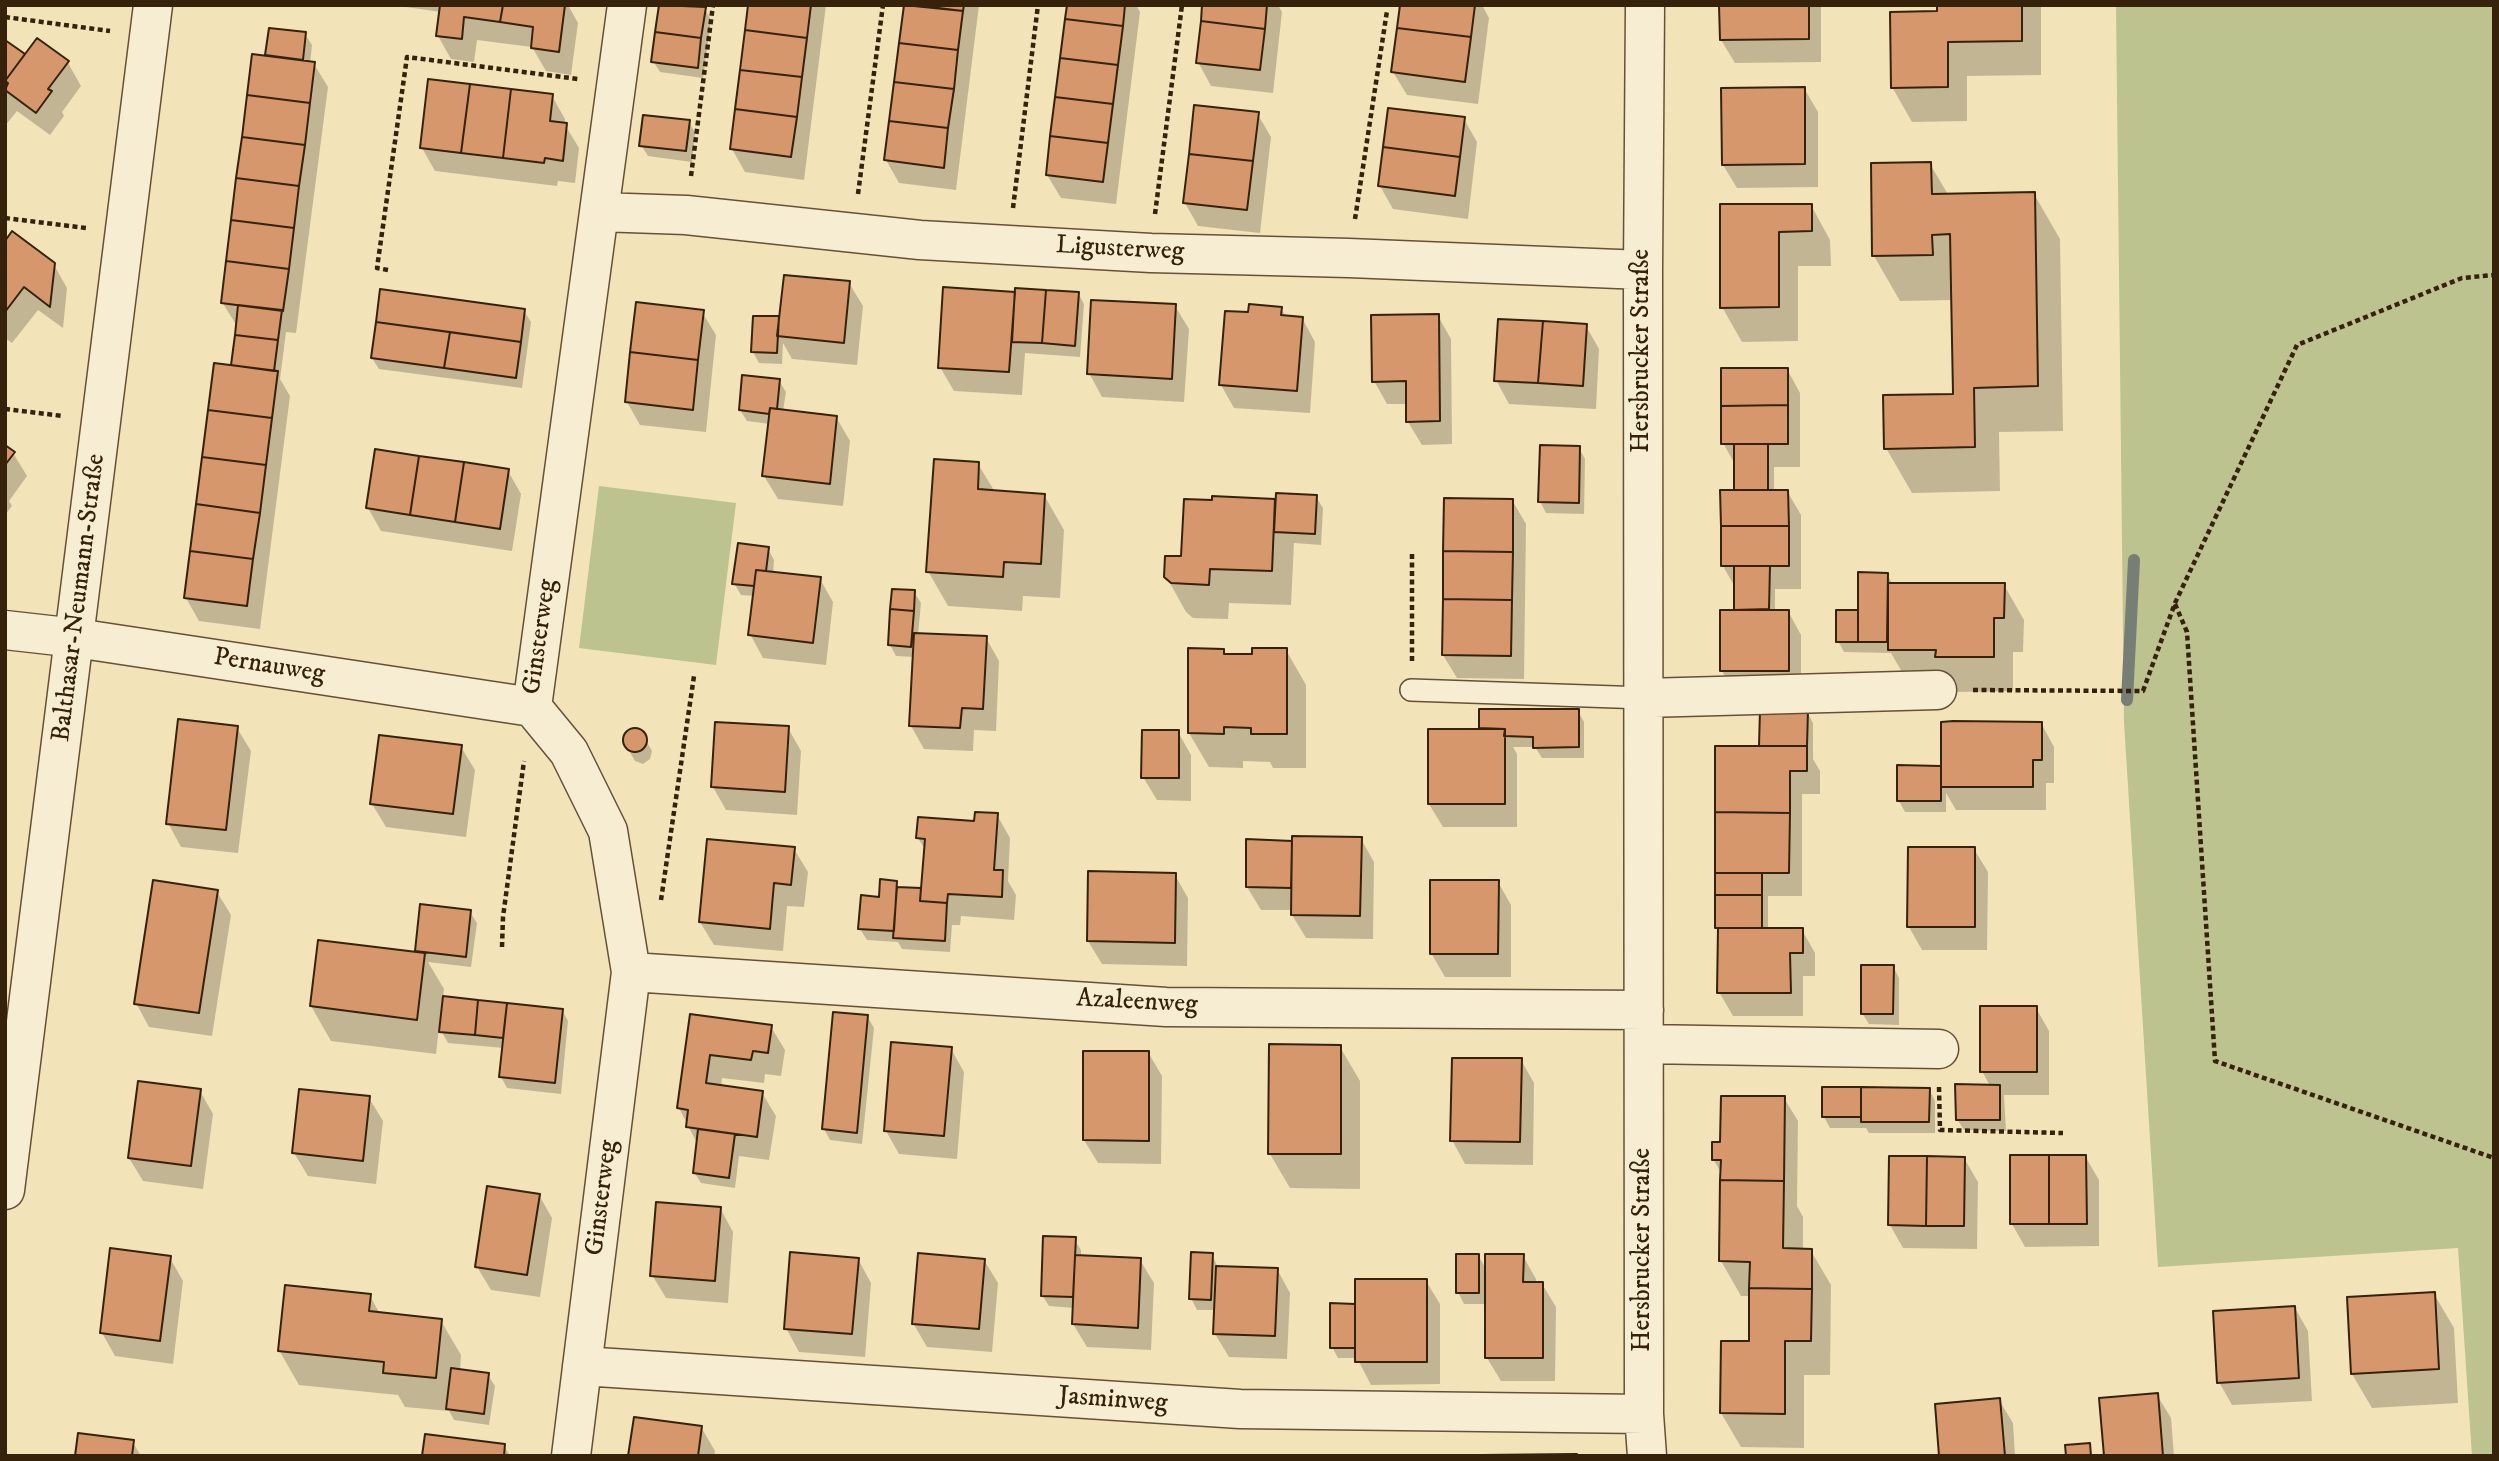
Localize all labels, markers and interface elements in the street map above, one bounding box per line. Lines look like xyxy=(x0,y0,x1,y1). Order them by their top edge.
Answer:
street label: Ligusterweg xyxy=(1055,231,1185,269)
street label: Hersbrucker Straße xyxy=(1627,249,1659,453)
street label: Balthasar-Neumann-Straße xyxy=(47,452,113,744)
street label: Ginsterweg xyxy=(517,577,565,697)
street label: Pernauweg xyxy=(211,643,327,691)
street label: Azaleenweg xyxy=(1075,984,1199,1022)
street label: Ginsterweg xyxy=(580,1138,626,1258)
street label: Hersbrucker Straße xyxy=(1628,1148,1660,1352)
street label: Jasminweg xyxy=(1057,1382,1169,1420)

